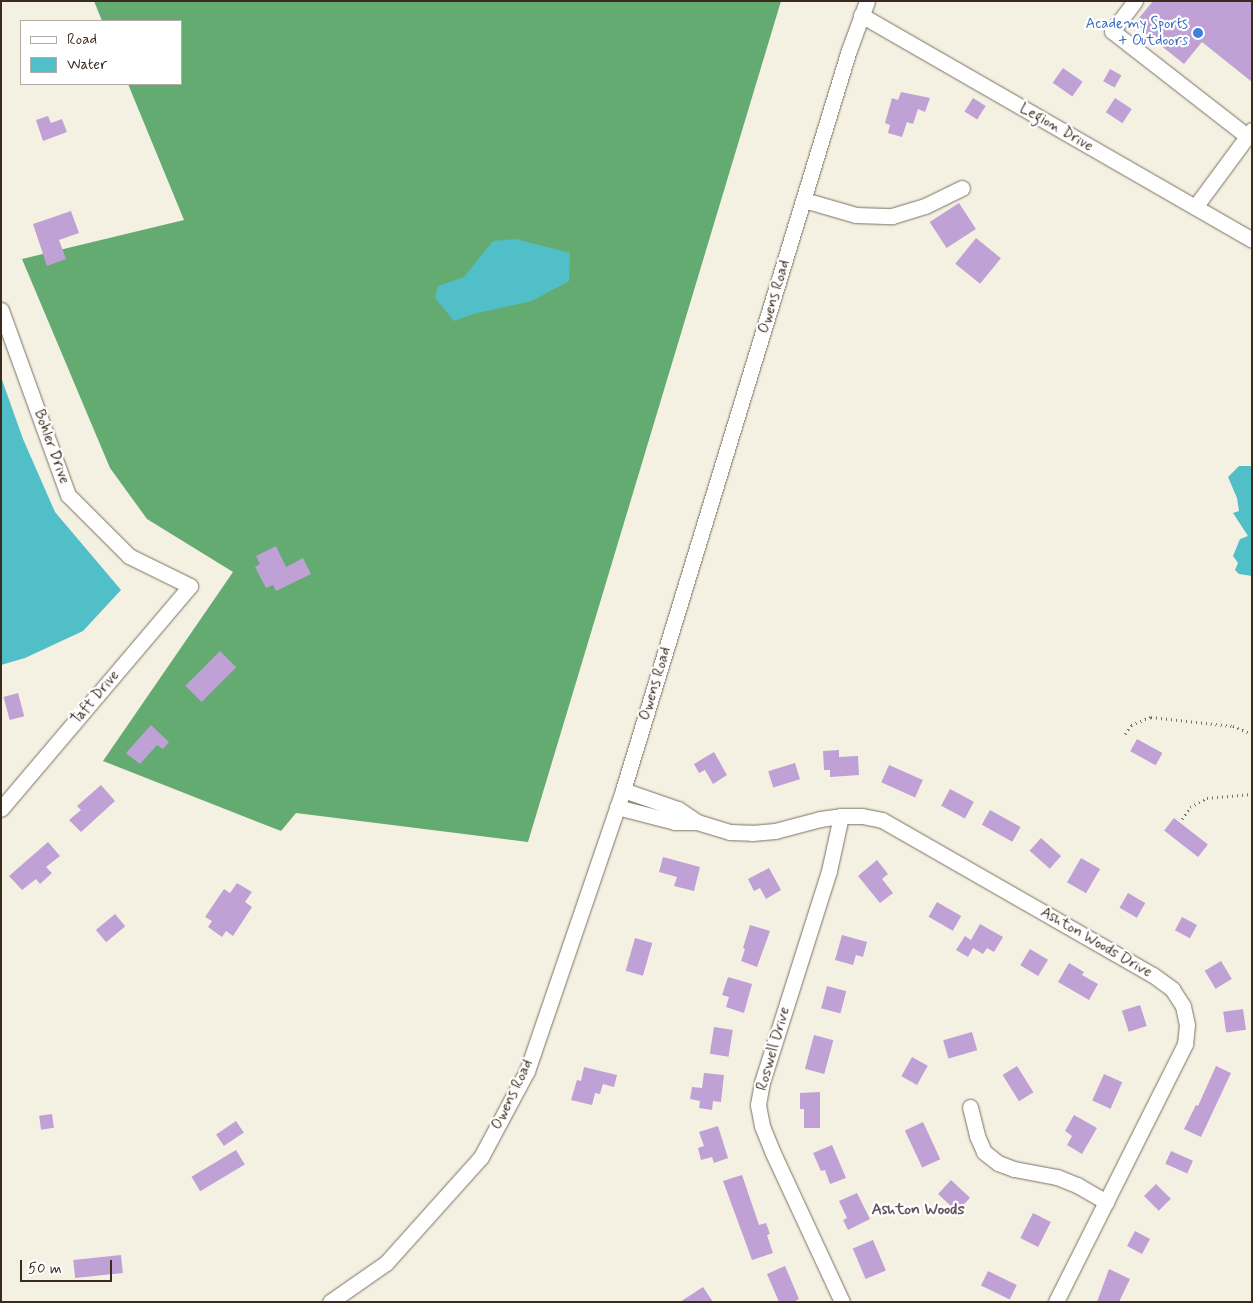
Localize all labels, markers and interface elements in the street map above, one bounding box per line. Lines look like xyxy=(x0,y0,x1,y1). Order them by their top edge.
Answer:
place label: Academy Sports + Outdoors xyxy=(1079,15,1188,50)
legend xyxy=(20,20,182,85)
marker: Academy Sports + Outdoors xyxy=(1192,27,1204,39)
text: Road xyxy=(67,30,97,50)
text: Water xyxy=(67,55,107,75)
street label: Legion Drive xyxy=(1016,100,1096,156)
street label: Owens Road xyxy=(755,258,795,336)
street label: Bohler Drive xyxy=(29,408,73,486)
street label: Owens Road xyxy=(636,645,676,723)
street label: Taft Drive xyxy=(68,667,124,729)
street label: Ashton Woods Drive xyxy=(1037,904,1155,982)
street label: Roswell Drive xyxy=(754,1006,794,1092)
street label: Owens Road xyxy=(488,1057,538,1133)
district label: Ashton Woods xyxy=(871,1200,965,1220)
scale bar xyxy=(22,1250,115,1282)
text: 50 m xyxy=(28,1259,62,1279)

